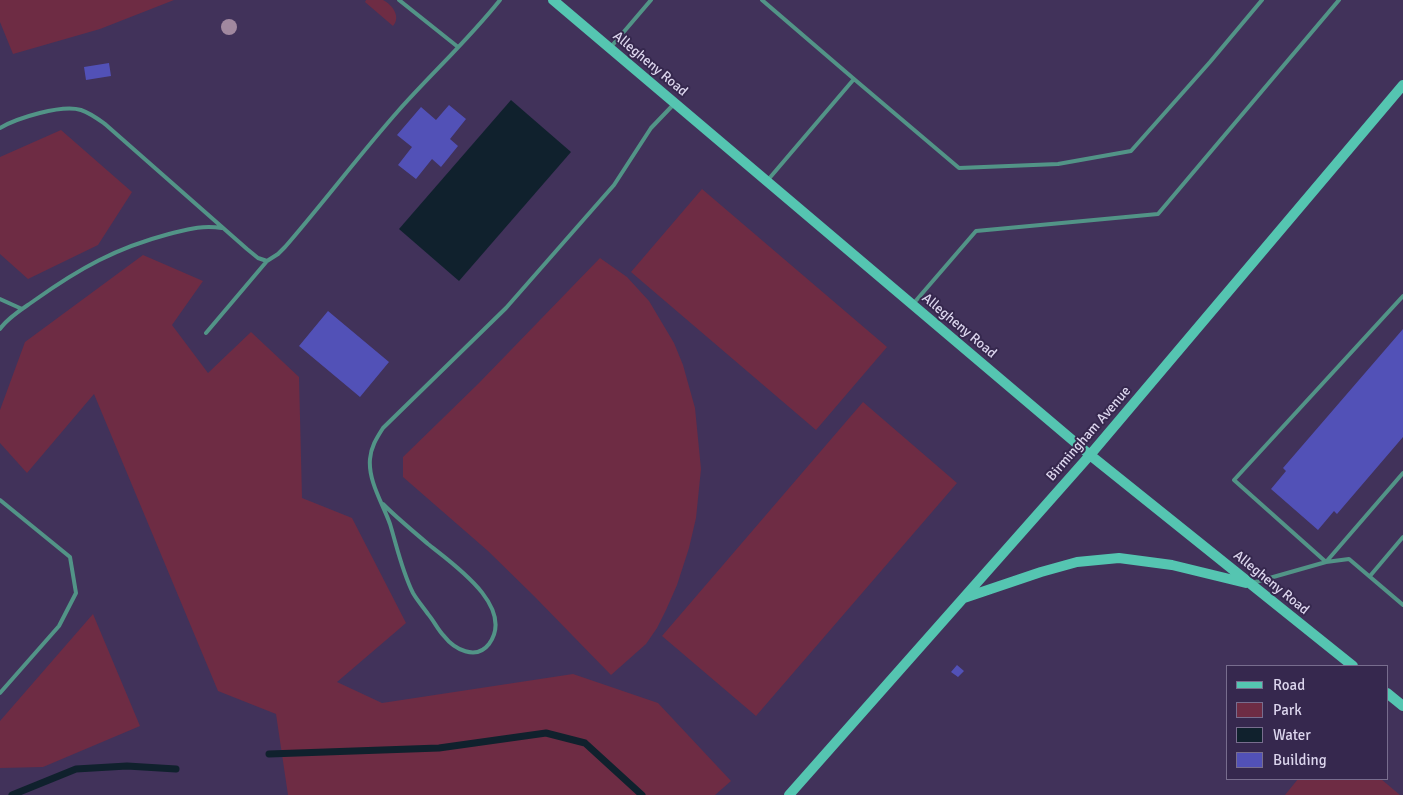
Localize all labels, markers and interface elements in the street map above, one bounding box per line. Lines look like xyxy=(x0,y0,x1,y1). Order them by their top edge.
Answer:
street label: Allegheny Road xyxy=(609,28,691,100)
street label: Allegheny Road xyxy=(918,290,1000,362)
street label: Birmingham Avenue xyxy=(1043,383,1135,485)
street label: Allegheny Road xyxy=(1230,547,1312,619)
legend xyxy=(1226,665,1388,780)
text: Road xyxy=(1273,676,1305,694)
text: Park xyxy=(1273,701,1302,719)
text: Water xyxy=(1273,726,1311,744)
text: Building xyxy=(1273,751,1327,769)

